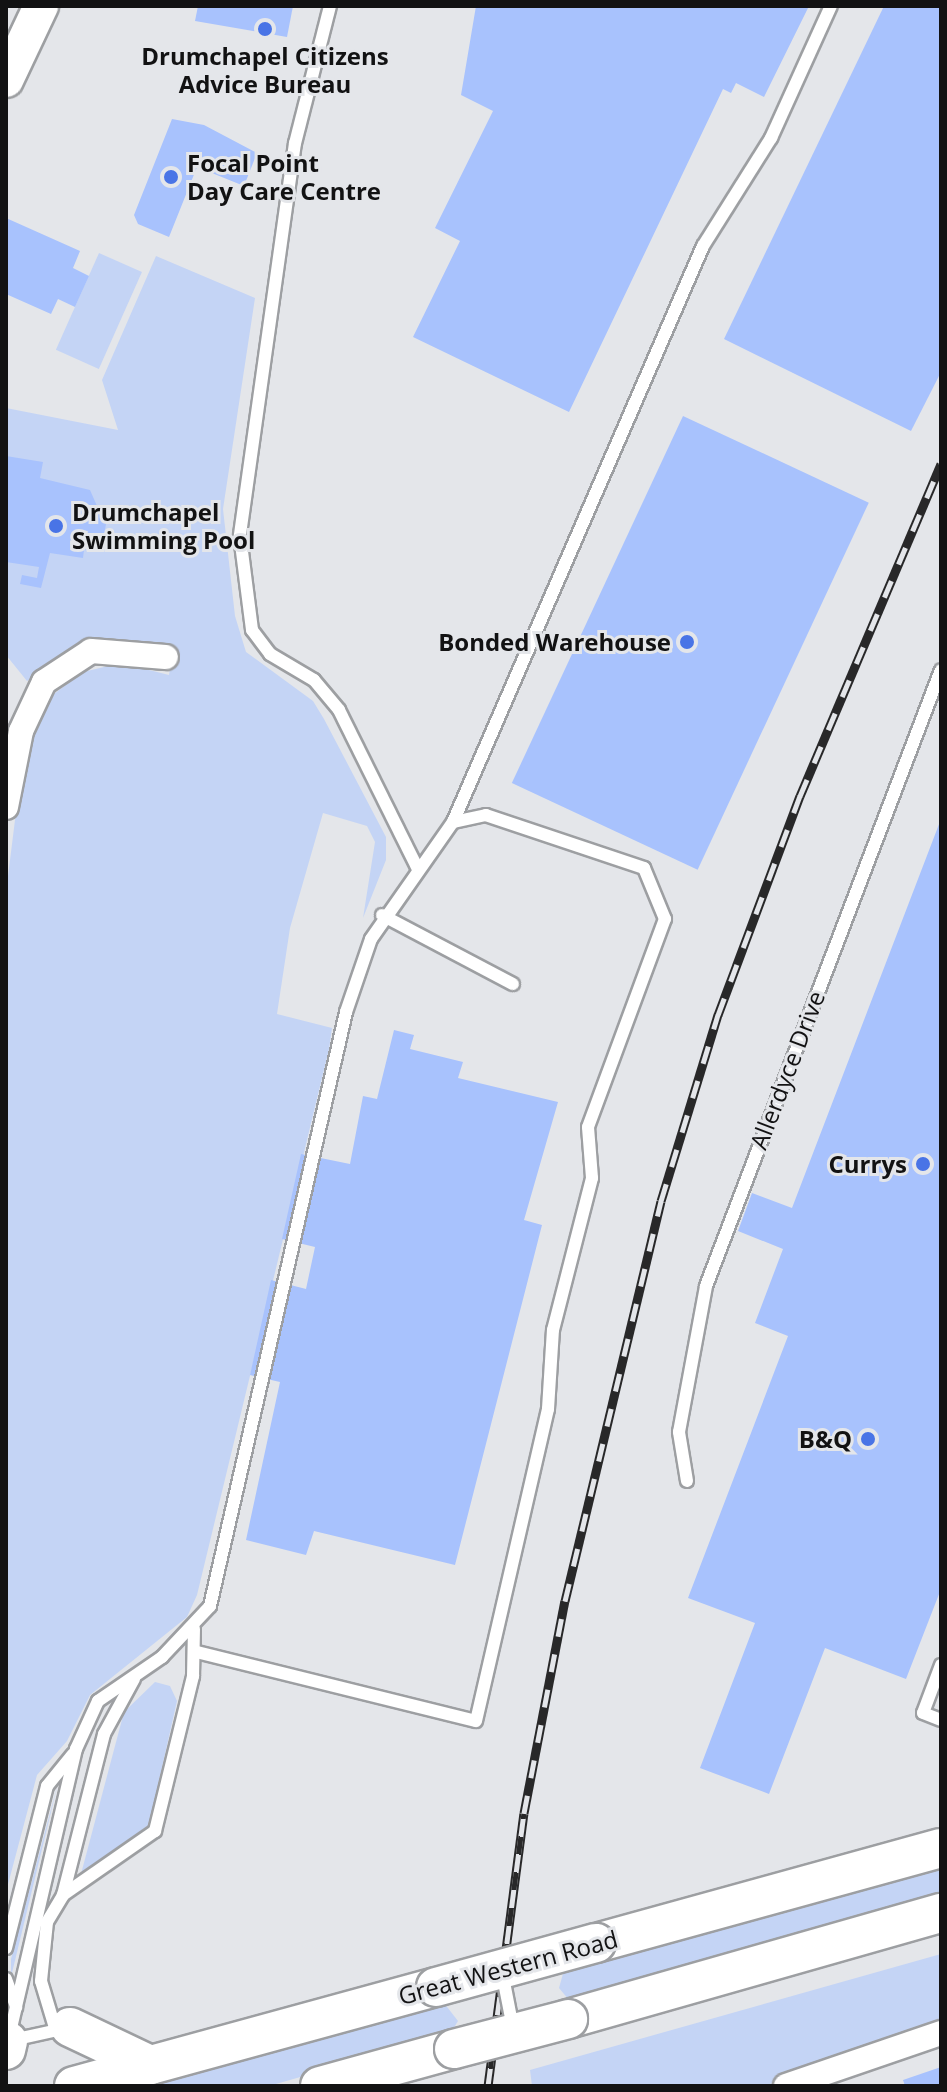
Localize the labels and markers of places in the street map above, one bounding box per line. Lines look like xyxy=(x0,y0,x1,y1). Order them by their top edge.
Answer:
marker: Drumchapel Citizens Advice Bureau xyxy=(256,20,274,38)
place label: Drumchapel Citizens Advice Bureau xyxy=(141,42,389,98)
place label: Focal Point Day Care Centre xyxy=(187,149,381,205)
marker: Focal Point Day Care Centre xyxy=(162,168,180,186)
place label: Drumchapel Swimming Pool xyxy=(72,498,255,554)
marker: Drumchapel Swimming Pool xyxy=(47,517,65,535)
place label: Bonded Warehouse xyxy=(438,628,671,656)
marker: Bonded Warehouse xyxy=(678,633,696,651)
place label: Currys xyxy=(829,1150,907,1178)
marker: Currys xyxy=(914,1155,932,1173)
place label: B&Q xyxy=(799,1425,852,1453)
marker: B&Q xyxy=(859,1430,877,1448)

